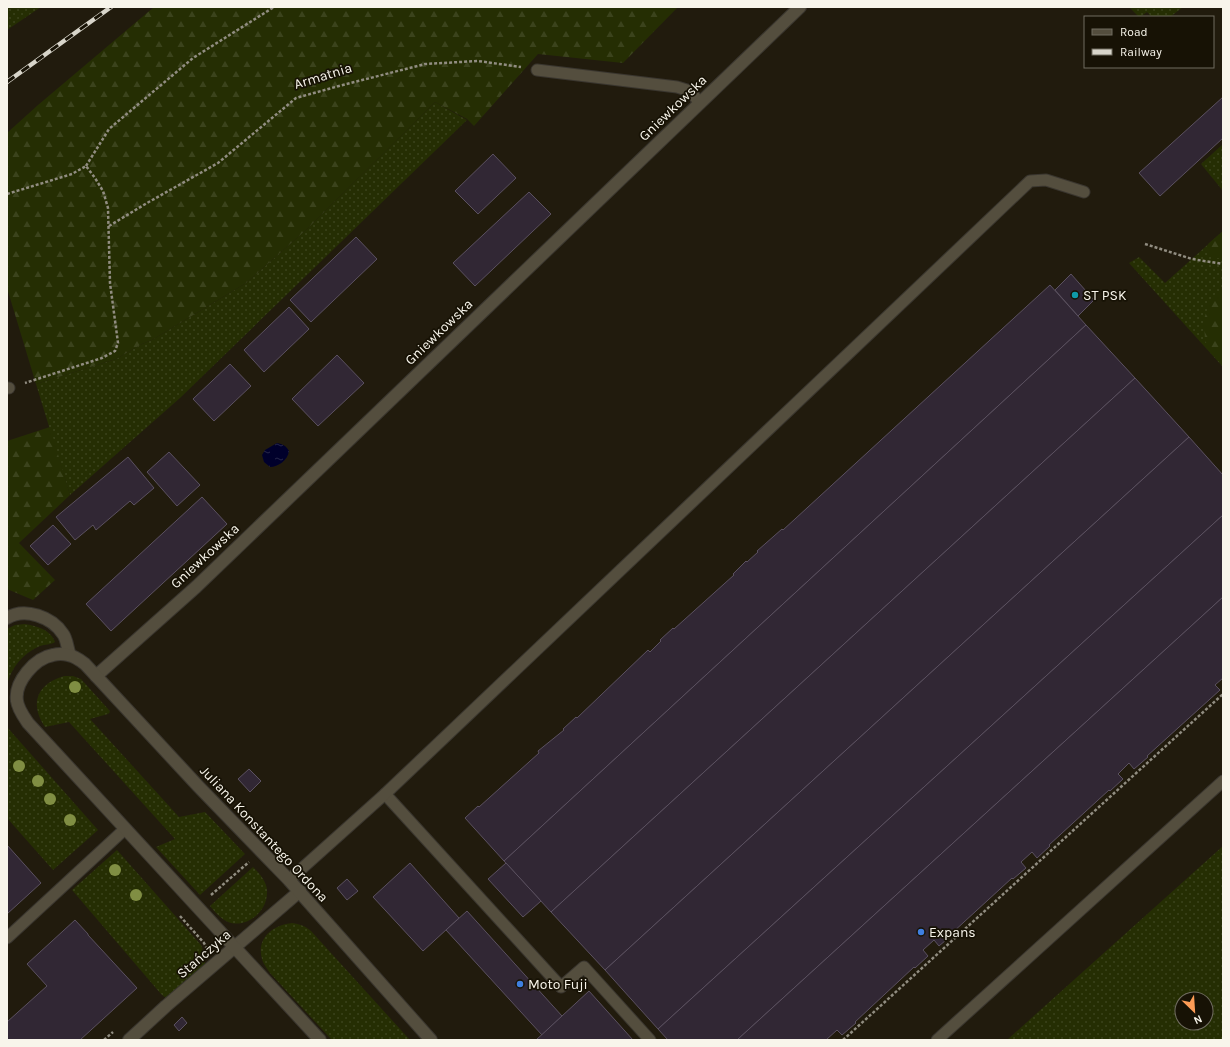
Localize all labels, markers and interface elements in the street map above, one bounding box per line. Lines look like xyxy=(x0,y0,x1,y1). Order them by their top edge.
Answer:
legend xyxy=(1084,16,1214,68)
text: Road xyxy=(1120,25,1148,39)
text: Railway xyxy=(1120,45,1162,59)
street label: Armatnia xyxy=(292,59,354,93)
street label: Gniewkowska xyxy=(636,71,710,145)
place label: ST PSK xyxy=(1083,287,1127,304)
marker: ST PSK xyxy=(1070,290,1080,300)
street label: Gniewkowska xyxy=(402,295,476,369)
street label: Gniewkowska xyxy=(167,520,243,592)
street label: Juliana Konstantego Ordona xyxy=(196,762,332,906)
place label: Expans xyxy=(929,924,976,941)
street label: Stańczyka xyxy=(174,926,234,982)
marker: Expans xyxy=(916,927,926,937)
place label: Moto Fuji xyxy=(528,976,588,993)
marker: Moto Fuji xyxy=(515,979,525,989)
north arrow xyxy=(1174,991,1214,1031)
text: N xyxy=(1192,1012,1204,1027)

